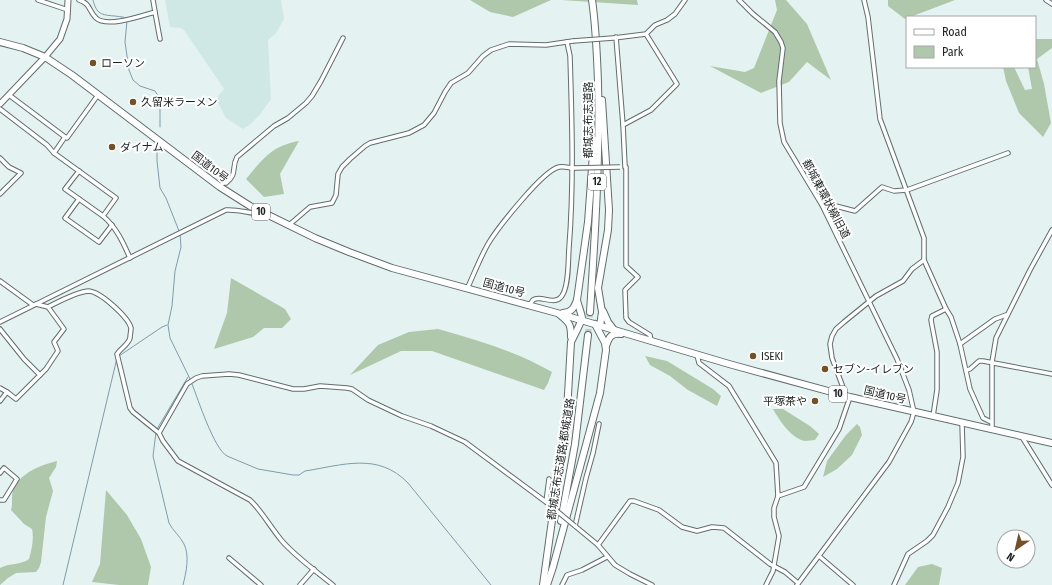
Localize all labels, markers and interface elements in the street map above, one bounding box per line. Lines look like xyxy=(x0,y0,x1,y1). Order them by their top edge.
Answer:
legend xyxy=(906,16,1036,68)
text: Road xyxy=(942,25,967,39)
text: Park xyxy=(942,45,964,59)
place label: ローソン xyxy=(101,57,145,70)
marker: ローソン xyxy=(88,58,98,68)
street label: 都城志布志道路 xyxy=(582,82,595,159)
place label: 久留米ラーメン xyxy=(141,96,218,109)
marker: 久留米ラーメン xyxy=(128,97,138,107)
place label: ダイナム xyxy=(120,141,163,154)
marker: ダイナム xyxy=(107,142,117,152)
street label: 国道10号 xyxy=(189,149,231,185)
street label: 都城東環状線旧道 xyxy=(800,157,852,241)
road number: 12 xyxy=(588,174,606,190)
road number: 10 xyxy=(252,204,270,220)
street label: 国道10号 xyxy=(482,276,526,300)
place label: ISEKI xyxy=(761,350,783,363)
marker: ISEKI xyxy=(748,351,758,361)
place label: セブン-イレブン xyxy=(833,363,914,376)
marker: セブン-イレブン xyxy=(820,364,830,374)
street label: 国道10号 xyxy=(863,384,907,406)
road number: 10 xyxy=(829,386,847,402)
place label: 平塚茶や xyxy=(763,395,807,408)
marker: 平塚茶や xyxy=(810,396,820,406)
street label: 都城志布志道路;都城道路 xyxy=(545,397,577,521)
north arrow xyxy=(996,529,1036,569)
text: N xyxy=(1004,550,1017,564)

